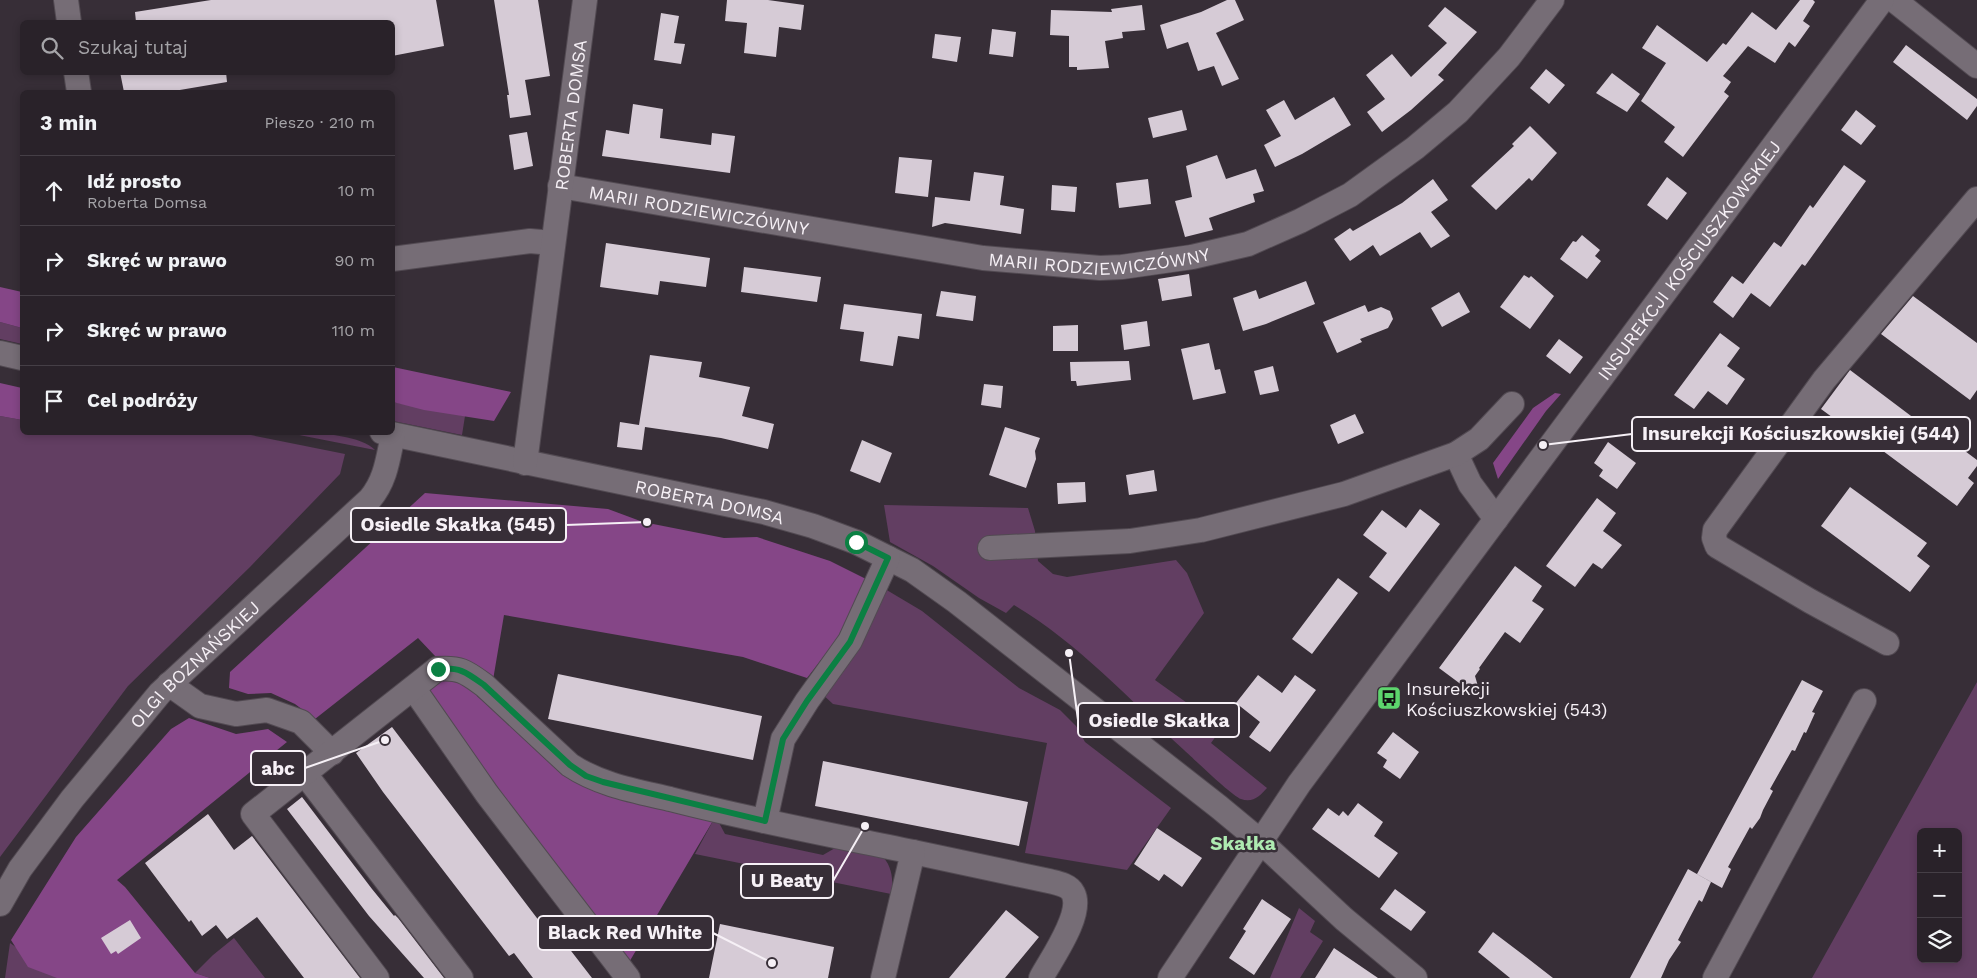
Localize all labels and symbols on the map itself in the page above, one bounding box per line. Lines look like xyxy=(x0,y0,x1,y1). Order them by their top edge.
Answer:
street label: ROBERTA DOMSA xyxy=(550,38,590,192)
street label: INSUREKCJI KOŚCIUSZKOWSKIEJ xyxy=(1593,136,1785,384)
street label: MARII RODZIEWICZÓWNY xyxy=(588,181,811,239)
street label: MARII RODZIEWICZÓWNY xyxy=(988,243,1213,279)
callout: Insurekcji Kościuszkowskiej (544) xyxy=(1632,417,1970,451)
text: Insurekcji Kościuszkowskiej (544) xyxy=(1642,422,1960,445)
street label: ROBERTA DOMSA xyxy=(633,475,787,528)
callout: Osiedle Skałka (545) xyxy=(351,508,566,542)
text: Osiedle Skałka (545) xyxy=(360,513,556,536)
route start xyxy=(845,531,868,554)
street label: OLGI BOZNAŃSKIEJ xyxy=(125,596,264,732)
route end xyxy=(427,658,450,681)
place label: Insurekcji Kościuszkowskiej (543) xyxy=(1406,678,1607,720)
bus stop icon: Insurekcji Kościuszkowskiej (543) xyxy=(1376,685,1402,711)
callout: Osiedle Skałka xyxy=(1078,703,1239,737)
text: Osiedle Skałka xyxy=(1089,709,1229,732)
callout: abc xyxy=(251,751,305,785)
text: abc xyxy=(261,757,295,780)
district label: Skałka xyxy=(1210,832,1276,855)
callout: U Beaty xyxy=(741,864,833,898)
text: U Beaty xyxy=(751,869,824,892)
callout: Black Red White xyxy=(538,916,713,950)
text: Black Red White xyxy=(548,921,702,944)

